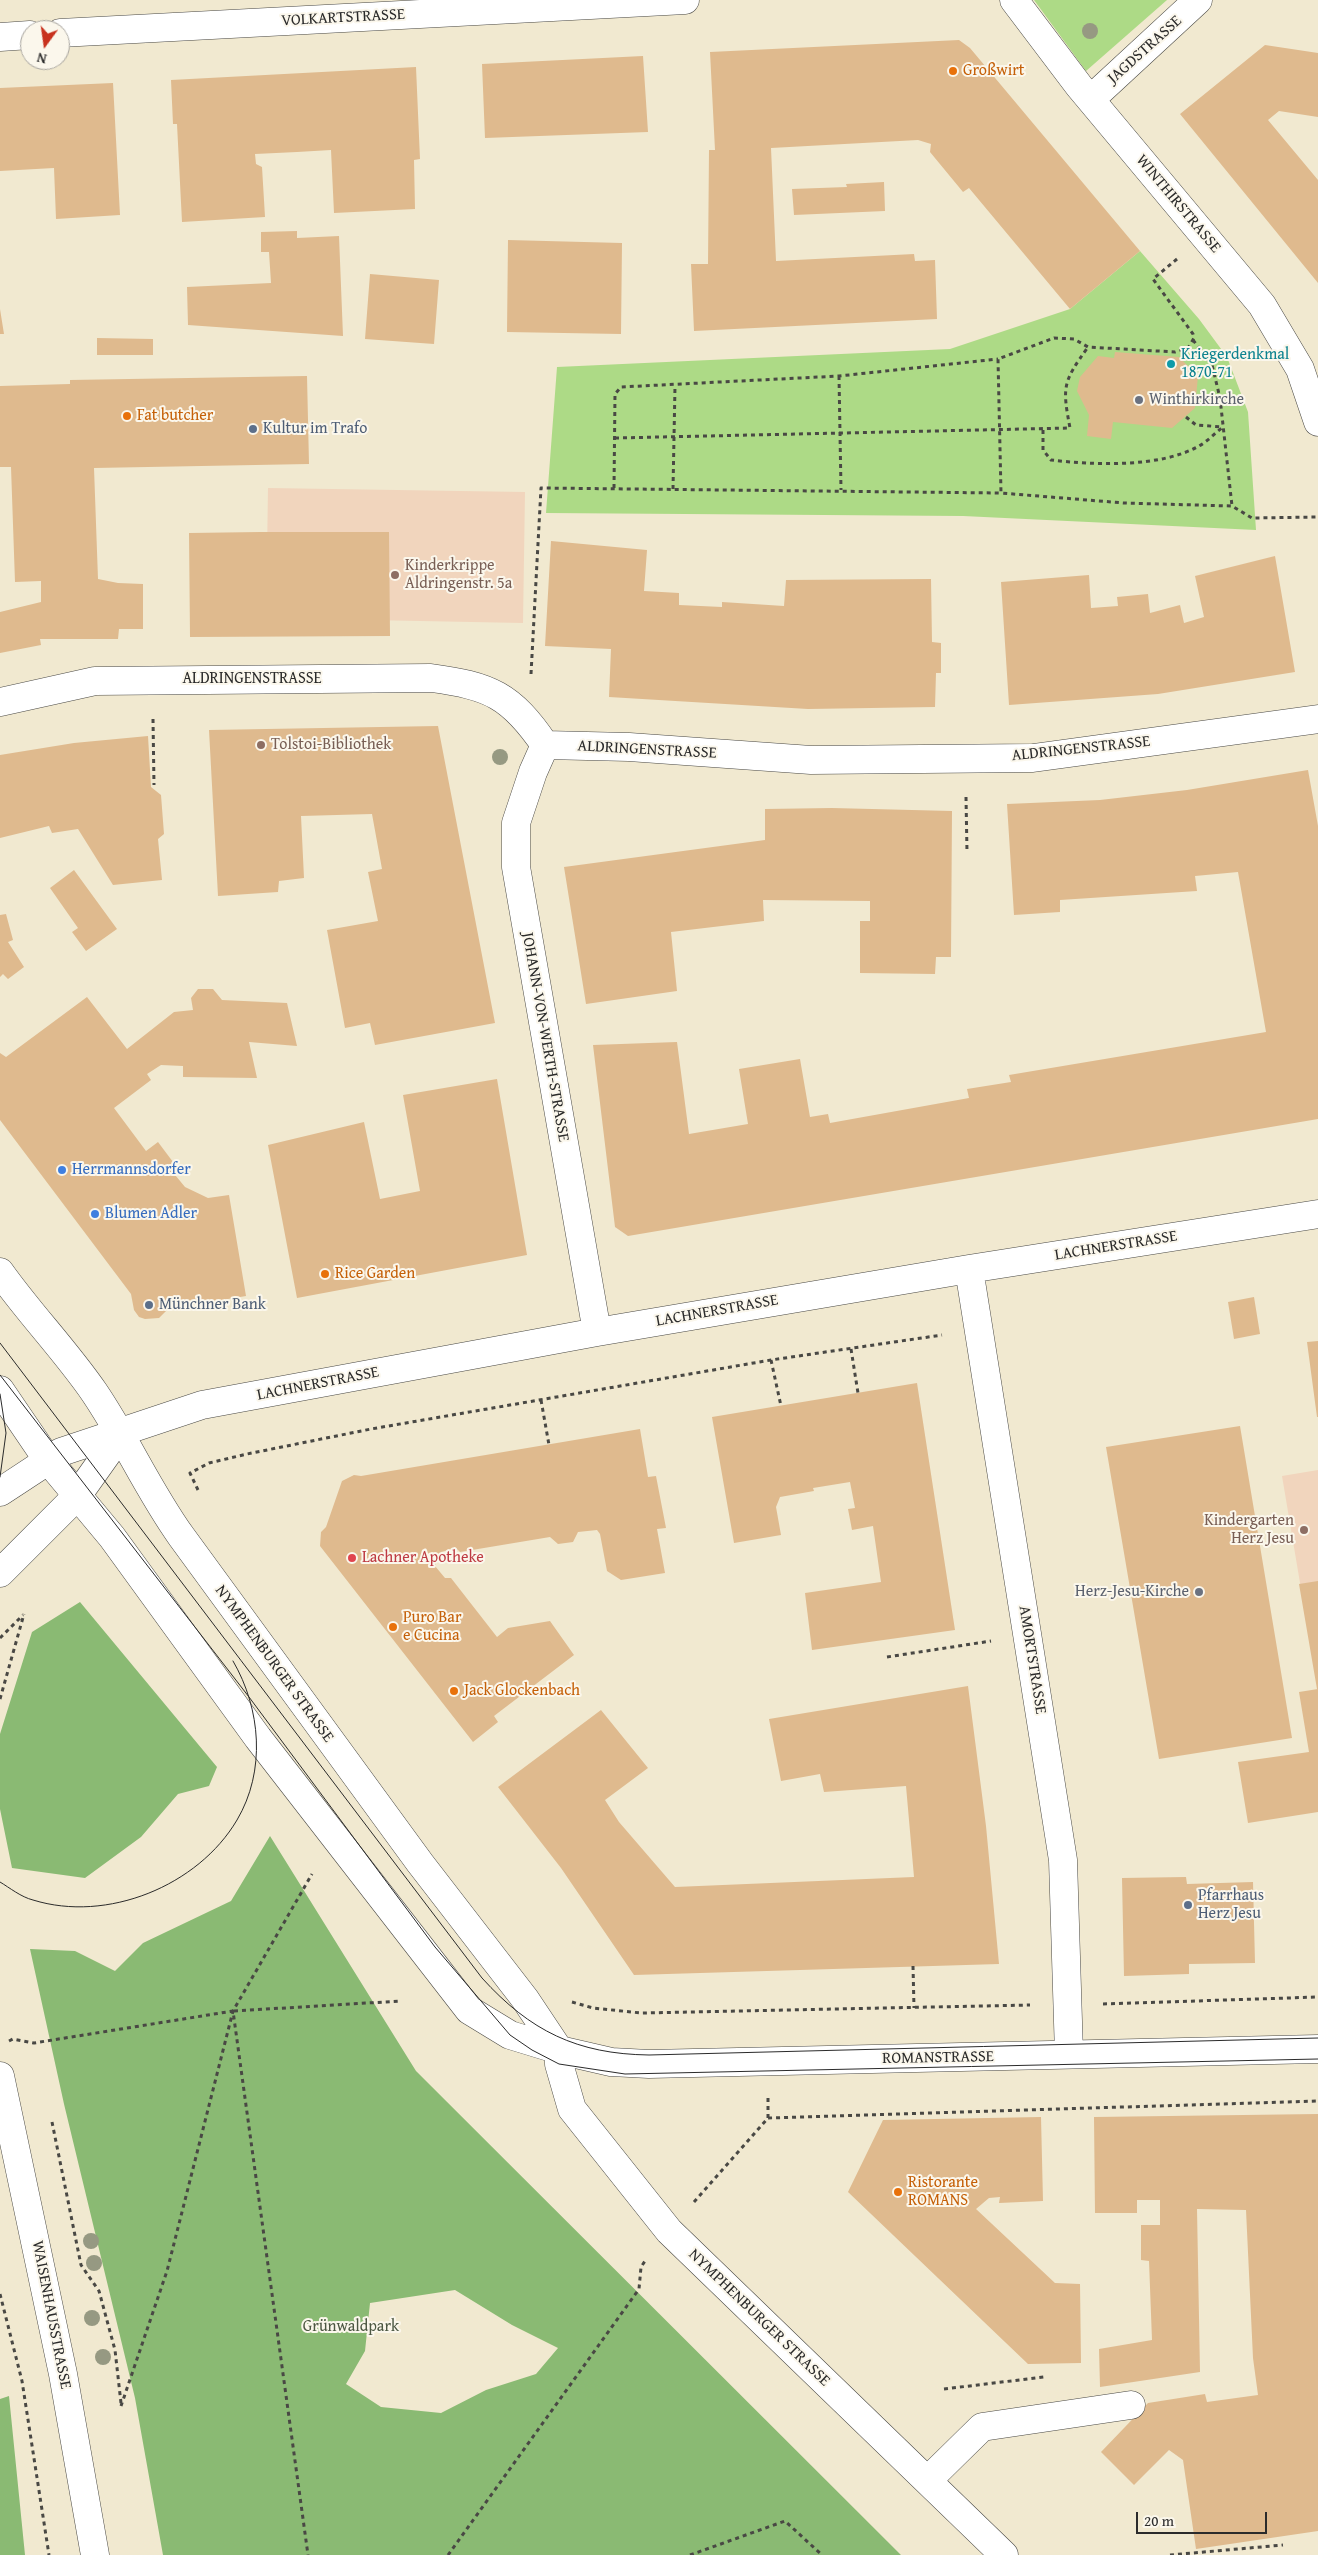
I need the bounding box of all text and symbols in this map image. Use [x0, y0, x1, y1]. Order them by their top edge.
street label: VOLKARTSTRASSE [281, 5, 405, 31]
street label: JAGDSTRASSE [1104, 12, 1186, 88]
north arrow [20, 20, 70, 70]
text: N [35, 48, 49, 69]
place label: Großwirt [963, 61, 1024, 81]
marker: Großwirt [947, 65, 959, 77]
street label: WINTHIRSTRASSE [1131, 151, 1225, 257]
place label: Kriegerdenkmal 1870-71 [1181, 345, 1289, 383]
marker: Kriegerdenkmal 1870-71 [1165, 358, 1177, 370]
place label: Winthirkirche [1149, 390, 1244, 410]
marker: Winthirkirche [1133, 394, 1145, 406]
place label: Fat butcher [137, 406, 213, 426]
marker: Fat butcher [121, 410, 133, 422]
place label: Kultur im Trafo [263, 419, 367, 439]
marker: Kultur im Trafo [247, 423, 259, 435]
place label: Kinderkrippe Aldringenstr. 5a [405, 556, 512, 594]
marker: Kinderkrippe Aldringenstr. 5a [389, 569, 401, 581]
street label: ALDRINGENSTRASSE [182, 669, 322, 689]
street label: ALDRINGENSTRASSE [1011, 732, 1151, 766]
place label: Tolstoi-Bibliothek [271, 735, 391, 755]
street label: ALDRINGENSTRASSE [577, 737, 717, 763]
marker: Tolstoi-Bibliothek [255, 739, 267, 751]
street label: JOHANN-VON-WERTH-STRASSE [517, 931, 573, 1143]
place label: Herrmannsdorfer [72, 1160, 191, 1180]
marker: Herrmannsdorfer [56, 1164, 68, 1176]
place label: Blumen Adler [105, 1204, 197, 1224]
marker: Blumen Adler [89, 1208, 101, 1220]
street label: LACHNERSTRASSE [1053, 1227, 1179, 1265]
place label: Rice Garden [335, 1264, 415, 1284]
marker: Rice Garden [319, 1268, 331, 1280]
street label: LACHNERSTRASSE [654, 1291, 780, 1331]
place label: Münchner Bank [159, 1295, 266, 1315]
marker: Münchner Bank [143, 1299, 155, 1311]
street label: LACHNERSTRASSE [255, 1363, 381, 1405]
place label: Kindergarten Herz Jesu [1204, 1511, 1294, 1549]
marker: Kindergarten Herz Jesu [1298, 1524, 1310, 1536]
place label: Lachner Apotheke [362, 1548, 484, 1568]
marker: Lachner Apotheke [346, 1552, 358, 1564]
street label: NYMPHENBURGER STRASSE [211, 1582, 337, 1746]
place label: Herz-Jesu-Kirche [1075, 1582, 1189, 1602]
marker: Herz-Jesu-Kirche [1193, 1586, 1205, 1598]
street label: AMORTSTRASSE [1014, 1604, 1050, 1716]
place label: Puro Bar e Cucina [403, 1608, 462, 1646]
marker: Puro Bar e Cucina [387, 1621, 399, 1633]
place label: Jack Glockenbach [464, 1681, 580, 1701]
marker: Jack Glockenbach [448, 1685, 460, 1697]
place label: Pfarrhaus Herz Jesu [1198, 1886, 1264, 1924]
marker: Pfarrhaus Herz Jesu [1182, 1899, 1194, 1911]
street label: ROMANSTRASSE [882, 2047, 994, 2069]
place label: Ristorante ROMANS [908, 2173, 978, 2211]
marker: Ristorante ROMANS [892, 2186, 904, 2198]
street label: WAISENHAUSSTRASSE [27, 2239, 75, 2391]
street label: NYMPHENBURGER STRASSE [684, 2245, 834, 2391]
park label: Grünwaldpark [303, 2317, 399, 2337]
scale bar [1138, 2502, 1269, 2534]
text: 20 m [1144, 2510, 1174, 2531]

